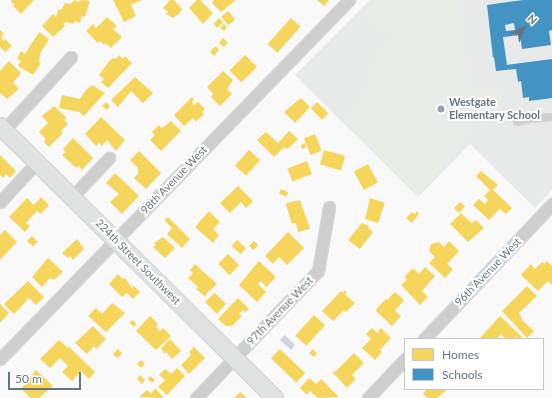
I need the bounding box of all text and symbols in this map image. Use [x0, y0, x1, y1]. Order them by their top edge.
north arrow [504, 8, 544, 48]
text: N [525, 11, 540, 27]
place label: Westgate Elementary School [449, 96, 540, 122]
marker: Westgate Elementary School [436, 104, 446, 114]
street label: 98th Avenue West [138, 143, 210, 217]
street label: 224th Street Southwest [93, 217, 183, 307]
street label: 96th Avenue West [452, 235, 524, 309]
street label: 97th Avenue West [244, 274, 316, 348]
legend [404, 338, 544, 390]
text: Homes [442, 347, 479, 362]
scale bar [10, 364, 83, 390]
text: Schools [442, 367, 483, 382]
text: 50 m [15, 371, 42, 386]

